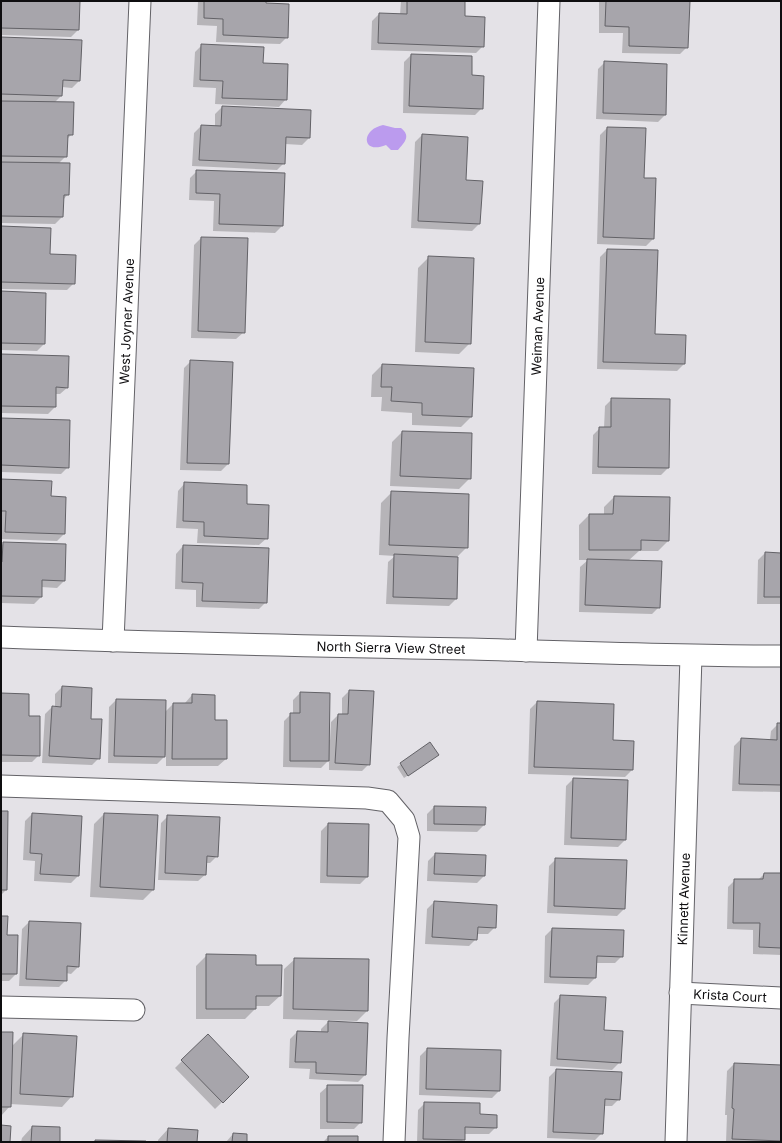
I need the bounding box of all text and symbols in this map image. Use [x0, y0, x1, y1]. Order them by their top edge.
street label: West Joyner Avenue [116, 258, 137, 385]
street label: Weiman Avenue [528, 277, 547, 376]
street label: North Sierra View Street [316, 638, 465, 657]
street label: Kinnett Avenue [674, 853, 693, 946]
street label: Krista Court [693, 986, 767, 1005]

